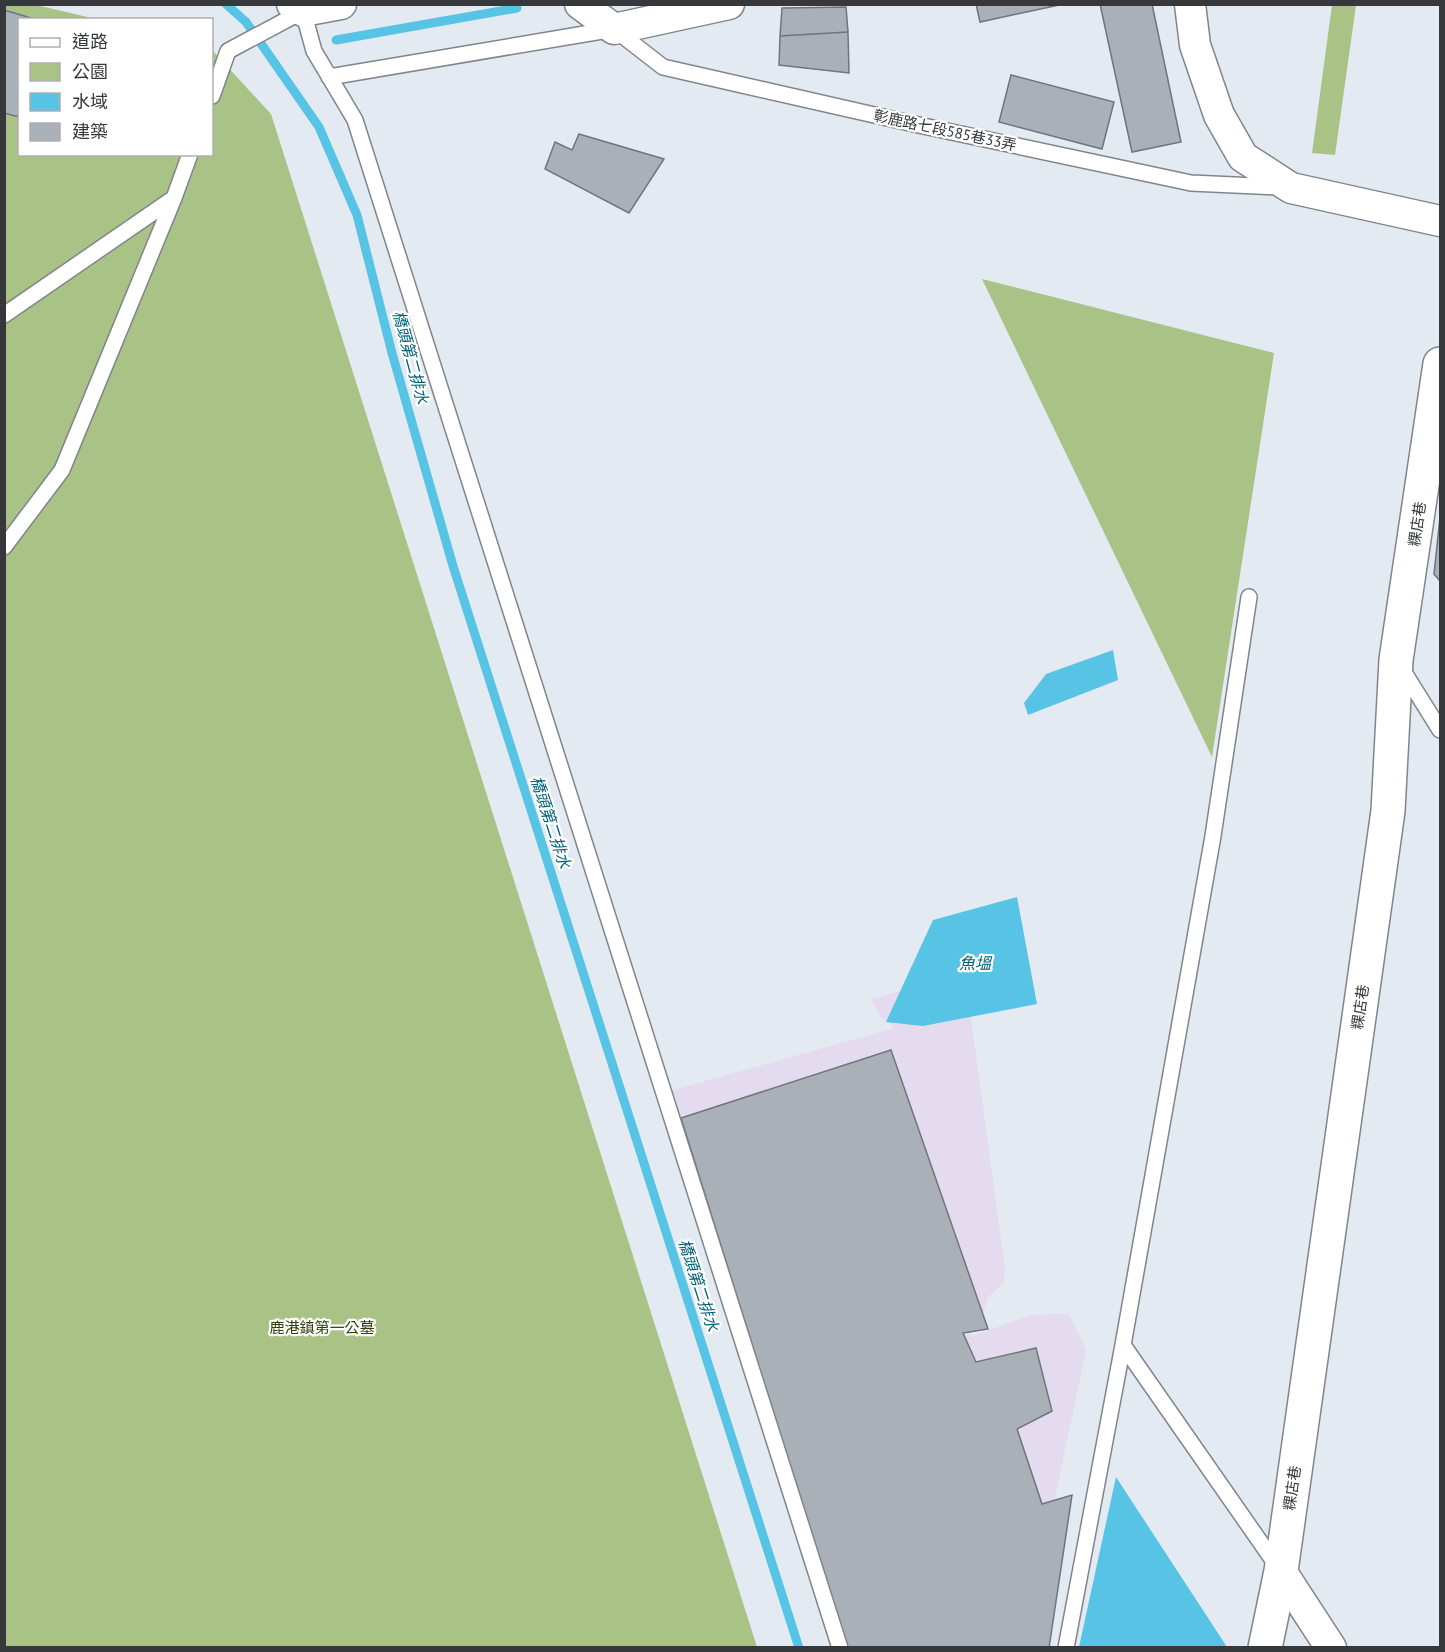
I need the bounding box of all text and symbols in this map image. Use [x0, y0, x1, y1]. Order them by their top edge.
legend [18, 18, 213, 156]
text: 道路 [72, 30, 108, 53]
text: 公園 [72, 60, 108, 83]
text: 水域 [72, 90, 108, 113]
street label: 彰鹿路七段585巷33弄 [872, 106, 1018, 154]
text: 建築 [72, 120, 108, 143]
water label: 橋頭第二排水 [389, 308, 433, 407]
street label: 粿店巷 [1404, 500, 1430, 548]
water label: 橋頭第二排水 [527, 773, 576, 872]
water label: 魚塭 [959, 953, 993, 973]
street label: 粿店巷 [1347, 983, 1373, 1031]
water label: 橋頭第二排水 [675, 1236, 724, 1335]
park label: 鹿港鎮第一公墓 [269, 1318, 375, 1337]
street label: 粿店巷 [1279, 1464, 1305, 1512]

